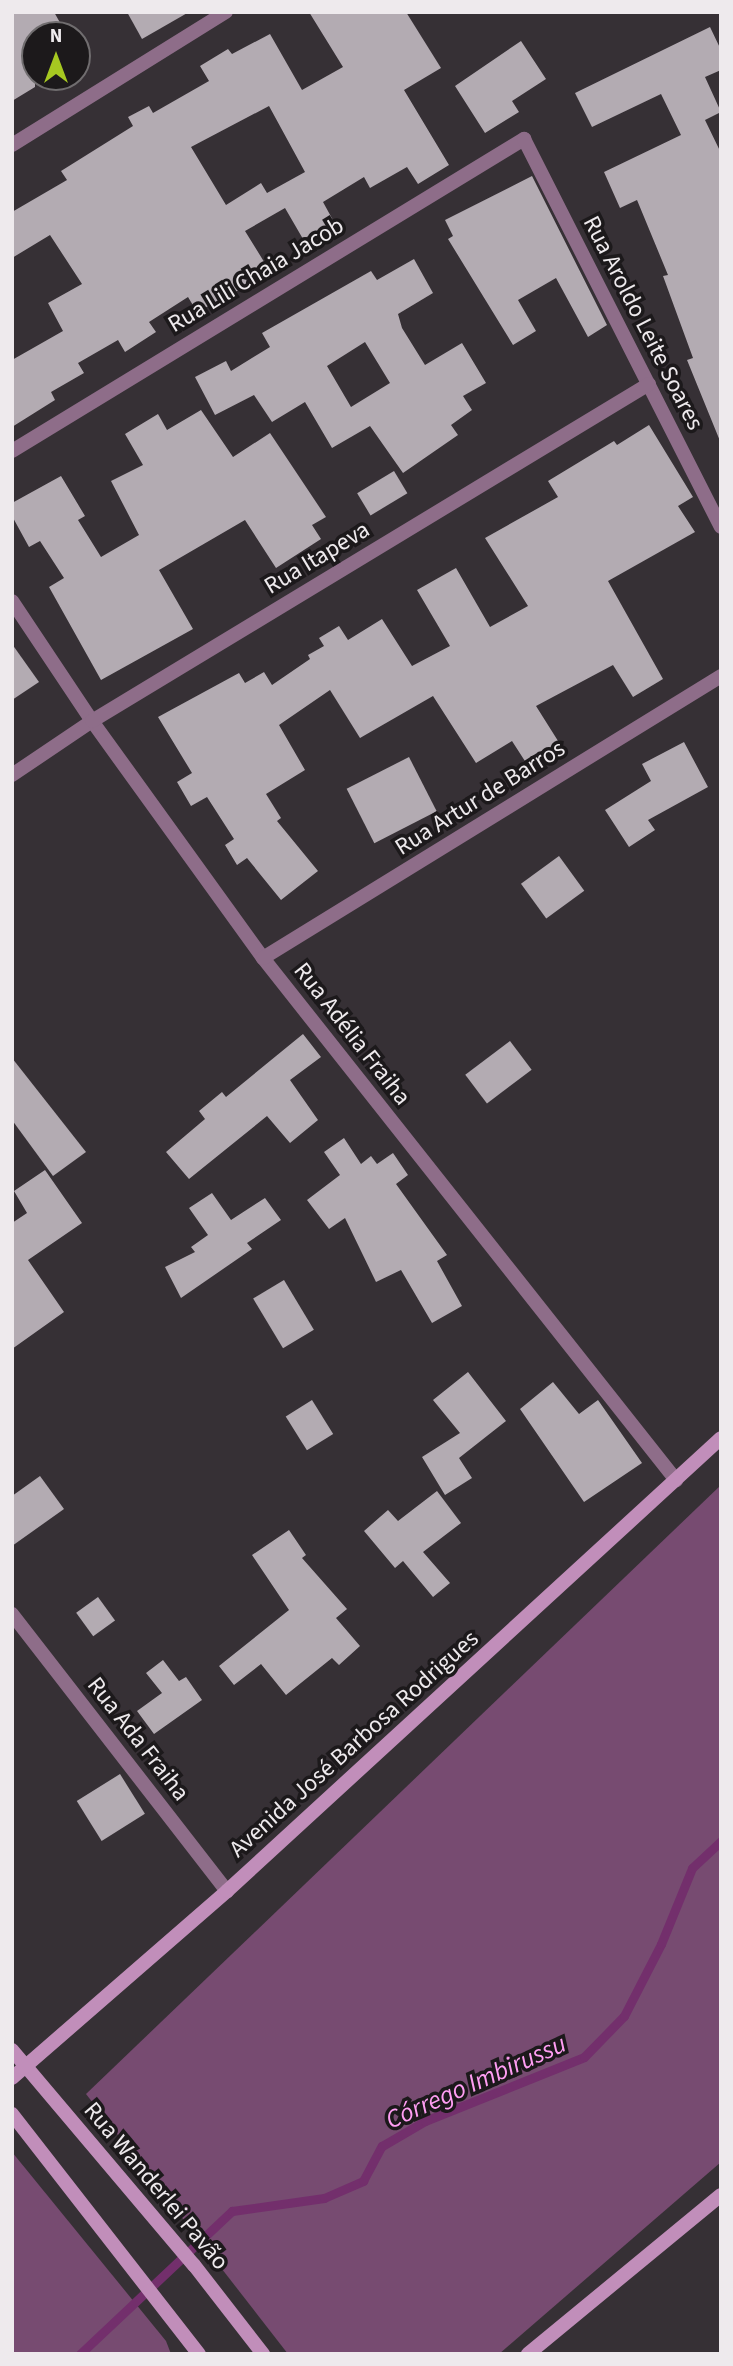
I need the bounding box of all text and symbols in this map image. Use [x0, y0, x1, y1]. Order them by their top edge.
north arrow [21, 21, 91, 91]
text: N [50, 23, 62, 50]
street label: Rua Lili Chaia Jacob [163, 211, 349, 339]
street label: Rua Aroldo Leite Soares [577, 211, 709, 435]
street label: Rua Itapeva [259, 515, 375, 601]
street label: Rua Artur de Barros [390, 734, 570, 862]
street label: Rua Adélia Fraiha [287, 957, 417, 1111]
street label: Avenida José Barbosa Rodrigues [224, 1625, 484, 1863]
street label: Rua Ada Fraiha [81, 1671, 195, 1807]
water label: Córrego Imbirussu [381, 2028, 571, 2136]
street label: Rua Wanderlei Pavão [77, 2096, 235, 2276]

